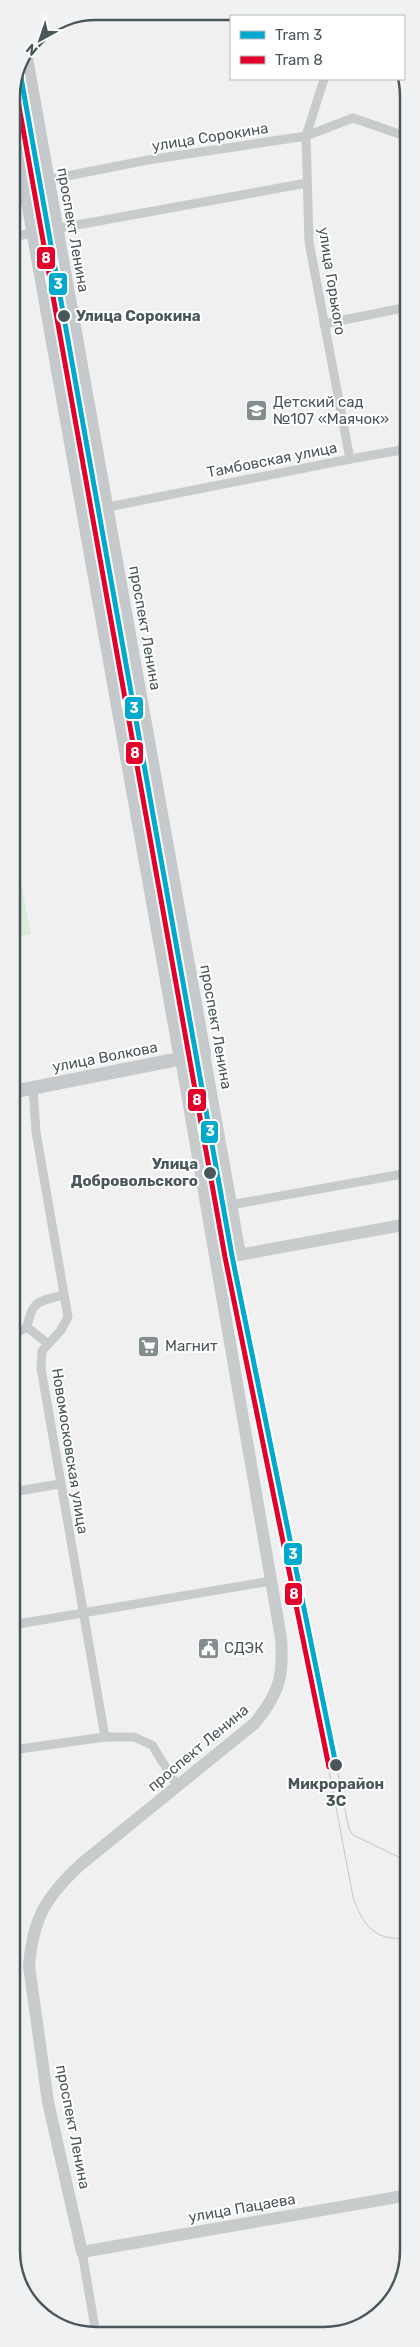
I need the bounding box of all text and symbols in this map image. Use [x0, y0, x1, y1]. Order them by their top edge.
north arrow [15, 15, 65, 65]
legend [230, 15, 405, 80]
text: Tram 3 [275, 26, 322, 44]
text: N [23, 40, 41, 59]
text: Tram 8 [275, 51, 323, 69]
street label: улица Сорокина [151, 119, 269, 155]
street label: проспект Ленина [53, 166, 93, 294]
street label: улица Горького [315, 226, 349, 336]
line badge: 8 [36, 246, 56, 270]
text: 8 [41, 250, 51, 267]
line badge: 3 [48, 272, 68, 296]
text: 3 [53, 276, 63, 293]
place label: Улица Сорокина [76, 307, 201, 325]
marker: Улица Сорокина [56, 308, 72, 324]
place label: Детский сад №107 «Маячок» [273, 393, 389, 428]
school or university icon: Детский сад №107 «Маячок» [245, 399, 269, 423]
street label: Тамбовская улица [205, 439, 339, 481]
street label: проспект Ленина [125, 564, 165, 692]
line badge: 3 [124, 696, 144, 720]
text: 3 [129, 700, 139, 717]
line badge: 8 [125, 741, 144, 765]
text: 8 [130, 745, 140, 762]
street label: проспект Ленина [196, 963, 236, 1091]
street label: улица Волкова [51, 1038, 159, 1076]
line badge: 8 [187, 1088, 207, 1112]
text: 8 [192, 1092, 202, 1109]
line badge: 3 [200, 1120, 219, 1144]
text: 3 [205, 1123, 215, 1140]
place label: Улица Добровольского [71, 1155, 198, 1190]
marker: Улица Добровольского [202, 1165, 218, 1181]
supermarket icon: Магнит [137, 1334, 161, 1358]
place label: Магнит [165, 1337, 218, 1355]
street label: Новомосковская улица [48, 1367, 92, 1535]
line badge: 3 [283, 1542, 303, 1566]
text: 3 [288, 1546, 298, 1563]
line badge: 8 [284, 1582, 303, 1606]
text: 8 [289, 1586, 299, 1603]
public building icon: СДЭК [196, 1636, 220, 1660]
place label: СДЭК [224, 1639, 264, 1657]
street label: проспект Ленина [144, 1701, 252, 1795]
marker: Микрорайон 3С [328, 1757, 344, 1773]
place label: Микрорайон 3С [288, 1775, 384, 1810]
street label: проспект Ленина [52, 2063, 94, 2191]
street label: улица Пацаева [187, 2190, 297, 2226]

